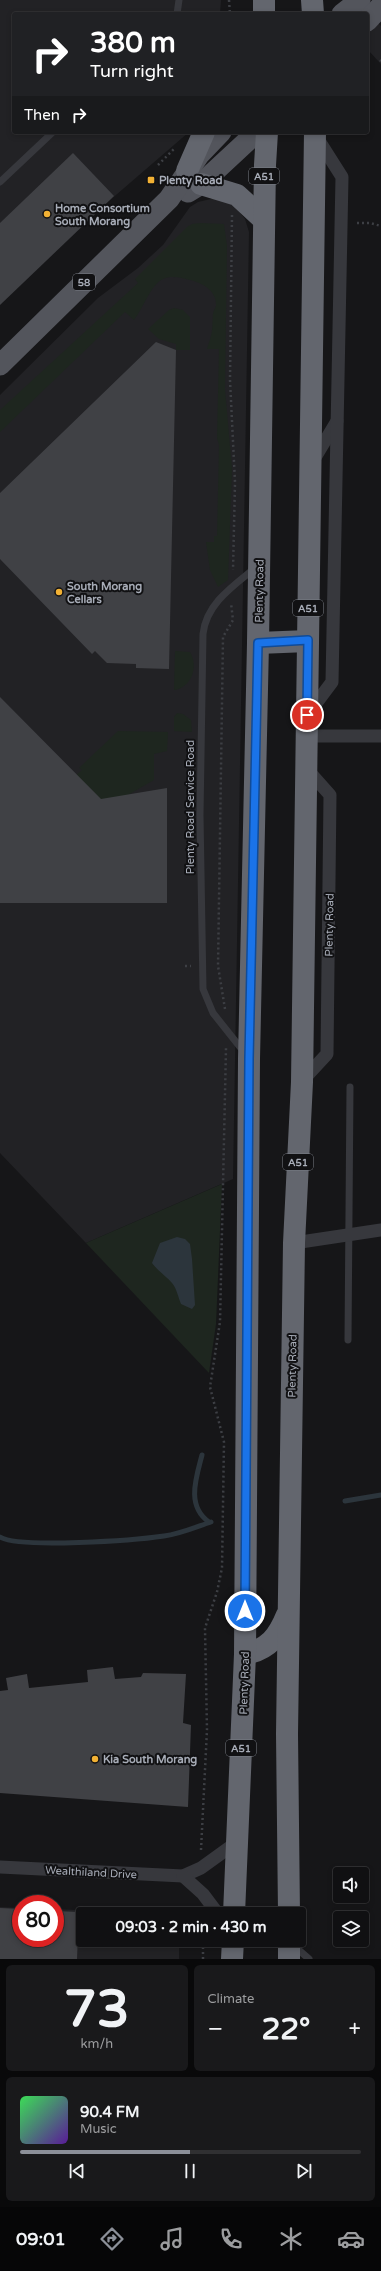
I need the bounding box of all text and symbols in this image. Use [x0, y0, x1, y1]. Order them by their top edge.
text: 380 m [90, 26, 176, 60]
icon: right [24, 28, 76, 80]
text: Turn right [90, 60, 174, 82]
icon: right [68, 104, 90, 126]
text: Then [24, 106, 60, 124]
road number: A51 [249, 168, 279, 184]
place label: Plenty Road [159, 174, 222, 188]
marker: Plenty Road [146, 175, 156, 185]
place label: Home Consortium South Morang [55, 202, 150, 229]
marker: Home Consortium South Morang [42, 209, 52, 219]
road number: 58 [73, 274, 95, 290]
street label: Plenty Road [252, 559, 267, 623]
place label: South Morang Cellars [67, 580, 142, 606]
marker: South Morang Cellars [54, 587, 64, 597]
road number: A51 [293, 600, 323, 616]
pin [290, 698, 324, 732]
icon: arrive [296, 704, 318, 726]
street label: Plenty Road Service Road [184, 740, 197, 874]
street label: Plenty Road [322, 893, 337, 957]
road number: A51 [283, 1154, 313, 1170]
street label: Plenty Road [285, 1334, 300, 1398]
position arrow [224, 1590, 266, 1632]
street label: Plenty Road [237, 1651, 252, 1715]
road number: A51 [226, 1740, 256, 1756]
place label: Kia South Morang [103, 1753, 197, 1767]
marker: Kia South Morang [90, 1754, 100, 1764]
street label: Wealthiland Drive [45, 1864, 137, 1881]
map controls [333, 1867, 369, 1947]
button: sound [333, 1867, 369, 1903]
speed limit sign: 80 [12, 1895, 64, 1947]
button: layers [333, 1911, 369, 1947]
text: 09:03 · 2 min · 430 m [116, 1918, 266, 1936]
text: 73 [64, 1978, 129, 2041]
text: Climate [208, 1991, 254, 2007]
text: 22° [261, 2011, 310, 2048]
text: − [208, 2016, 223, 2042]
text: + [349, 2016, 361, 2042]
text: km/h [80, 2036, 113, 2052]
text: 90.4 FM [80, 2103, 139, 2121]
text: Music [80, 2121, 117, 2137]
icon: previous [66, 2160, 88, 2182]
icon: pause [179, 2160, 201, 2182]
icon: next [293, 2160, 315, 2182]
icon: directions [98, 2225, 126, 2253]
icon: music [158, 2225, 186, 2253]
icon: phone [217, 2225, 245, 2253]
icon: climate [277, 2225, 305, 2253]
icon: car [337, 2225, 365, 2253]
text: 09:01 [16, 2228, 66, 2250]

